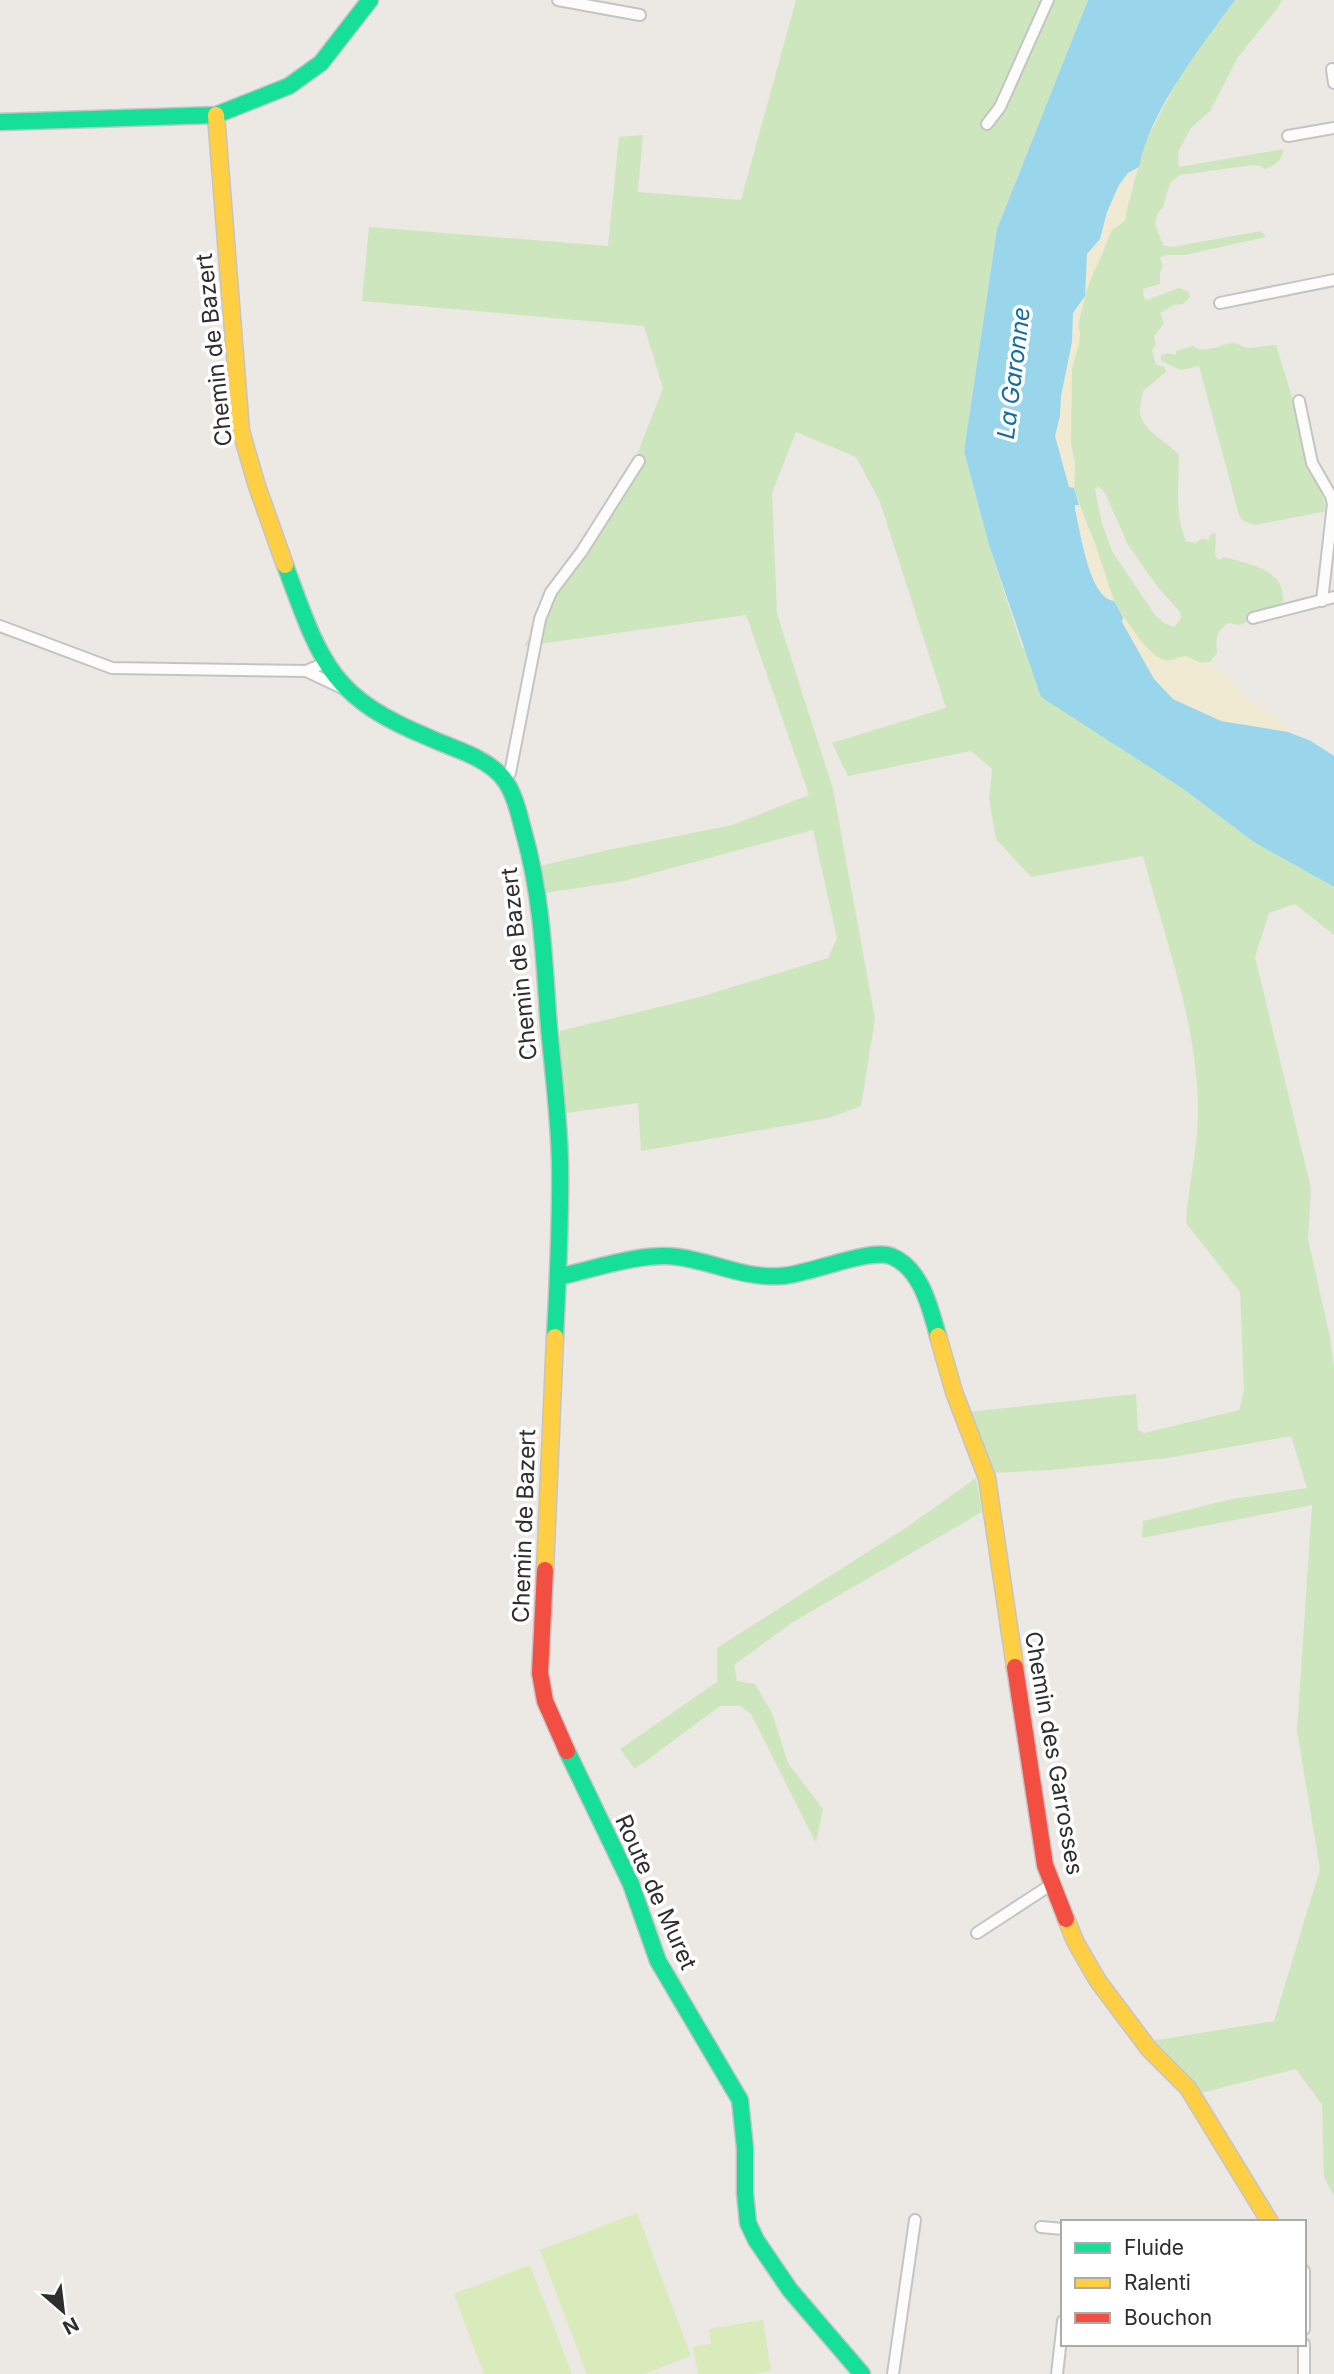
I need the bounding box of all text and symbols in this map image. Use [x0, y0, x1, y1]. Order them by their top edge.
street label: Chemin de Bazert [190, 252, 238, 448]
water label: La Garonne [991, 305, 1036, 441]
street label: Chemin de Bazert [495, 866, 543, 1062]
street label: Chemin de Bazert [507, 1428, 541, 1623]
street label: Chemin des Garrosses [1019, 1629, 1089, 1877]
street label: Route de Muret [609, 1810, 703, 1974]
legend [1061, 2220, 1306, 2346]
text: Fluide [1124, 2235, 1184, 2260]
text: Ralenti [1124, 2270, 1191, 2295]
north arrow [28, 2276, 98, 2346]
text: Bouchon [1124, 2305, 1212, 2330]
text: N [59, 2312, 83, 2339]

